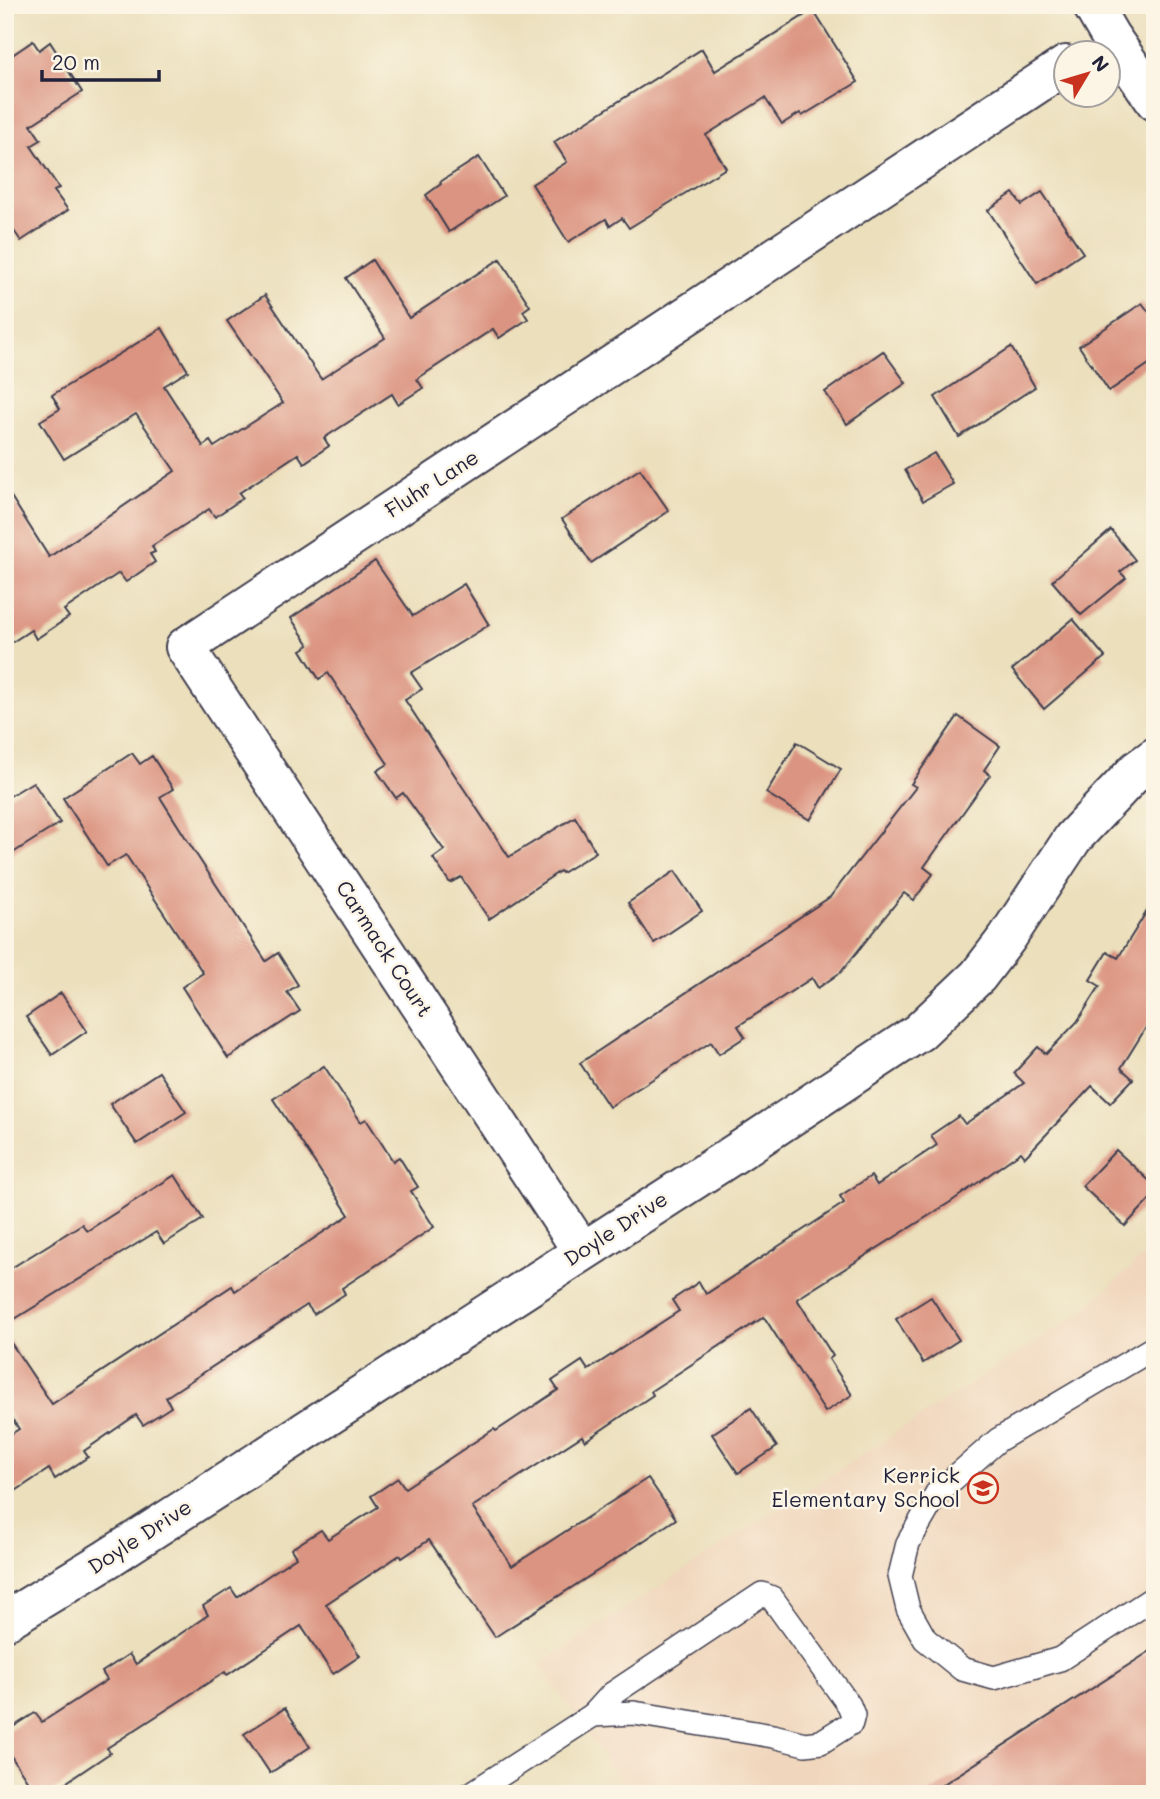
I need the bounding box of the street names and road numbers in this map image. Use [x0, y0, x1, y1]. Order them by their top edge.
street label: Fluhr Lane [379, 442, 483, 523]
street label: Carmack Court [331, 875, 439, 1022]
street label: Doyle Drive [558, 1184, 672, 1271]
street label: Doyle Drive [82, 1492, 196, 1579]

